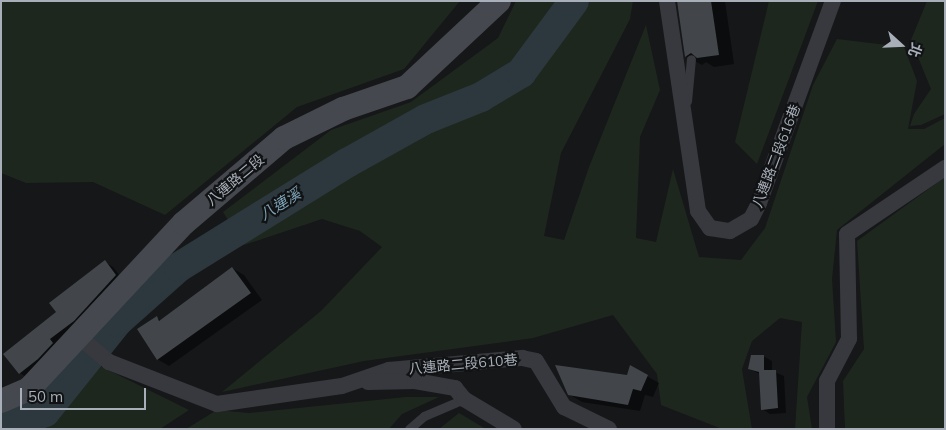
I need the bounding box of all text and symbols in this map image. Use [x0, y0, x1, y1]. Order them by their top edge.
north arrow [876, 20, 926, 70]
text: 北 [904, 40, 926, 60]
street label: 八連路二段616巷 [749, 102, 803, 210]
street label: 八連路二段 [203, 151, 267, 209]
water label: 八連溪 [256, 184, 304, 224]
street label: 八連路二段610巷 [408, 351, 518, 377]
scale bar [22, 378, 149, 410]
text: 50 m [28, 387, 63, 406]

